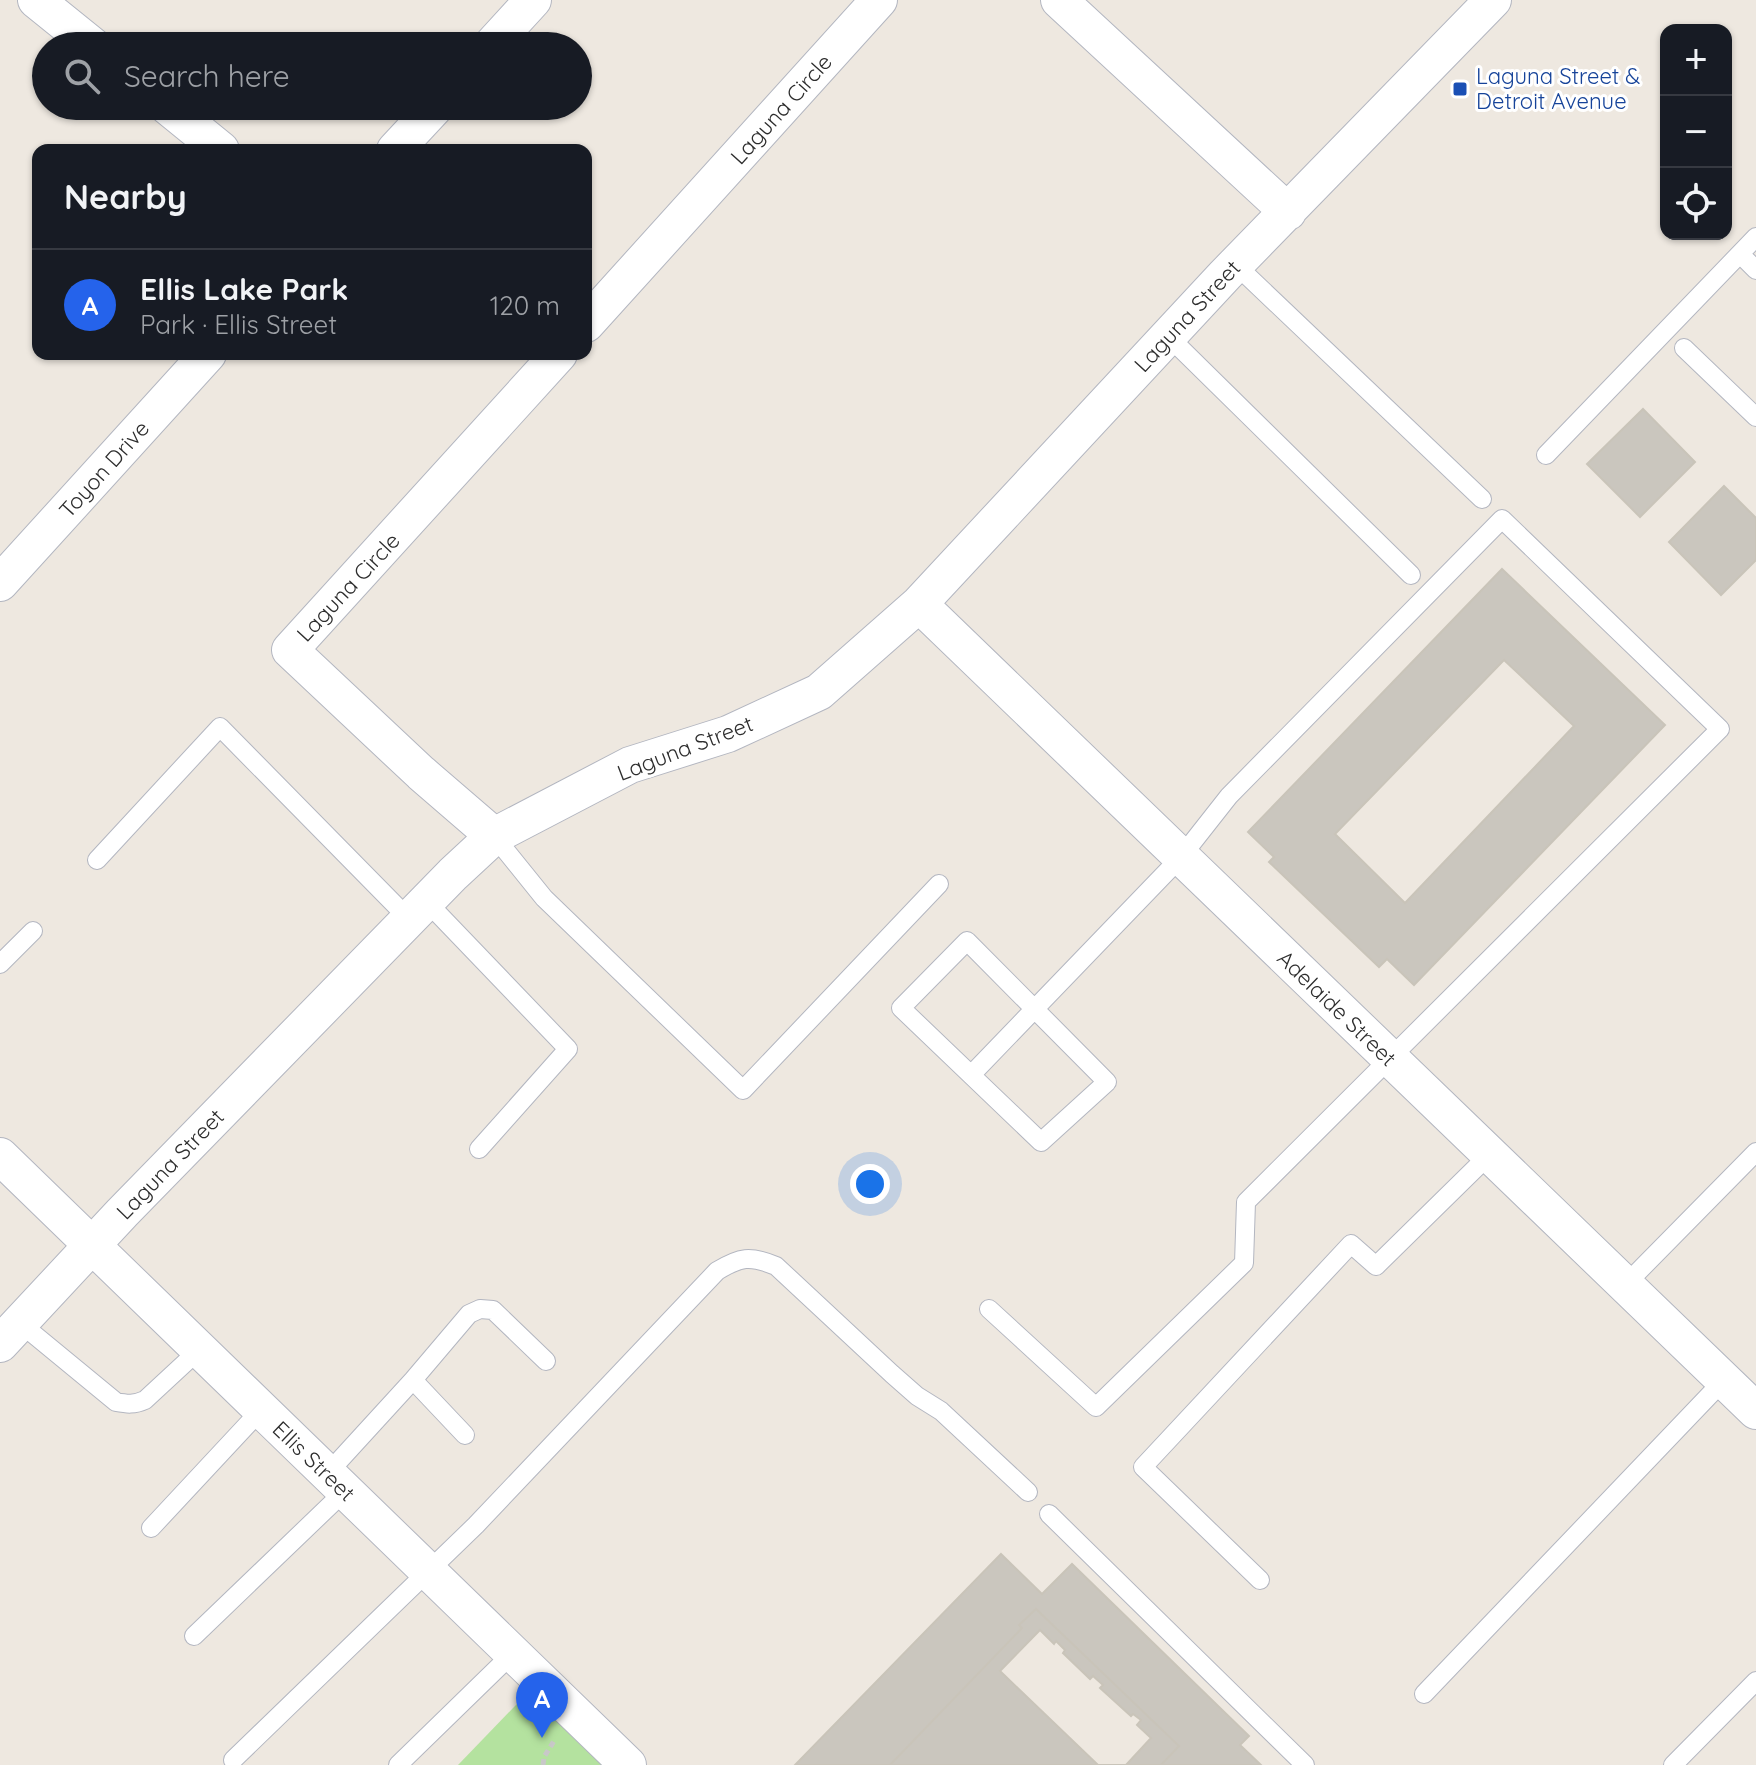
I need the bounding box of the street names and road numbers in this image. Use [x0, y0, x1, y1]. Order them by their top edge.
street label: Laguna Circle [724, 48, 838, 170]
street label: Laguna Street [1128, 254, 1246, 378]
street label: Toyon Drive [53, 415, 155, 523]
street label: Laguna Circle [290, 527, 406, 647]
street label: Laguna Street [613, 709, 757, 787]
street label: Adelaide Street [1272, 944, 1402, 1072]
street label: Laguna Street [110, 1103, 230, 1225]
street label: Ellis Street [267, 1415, 361, 1507]

